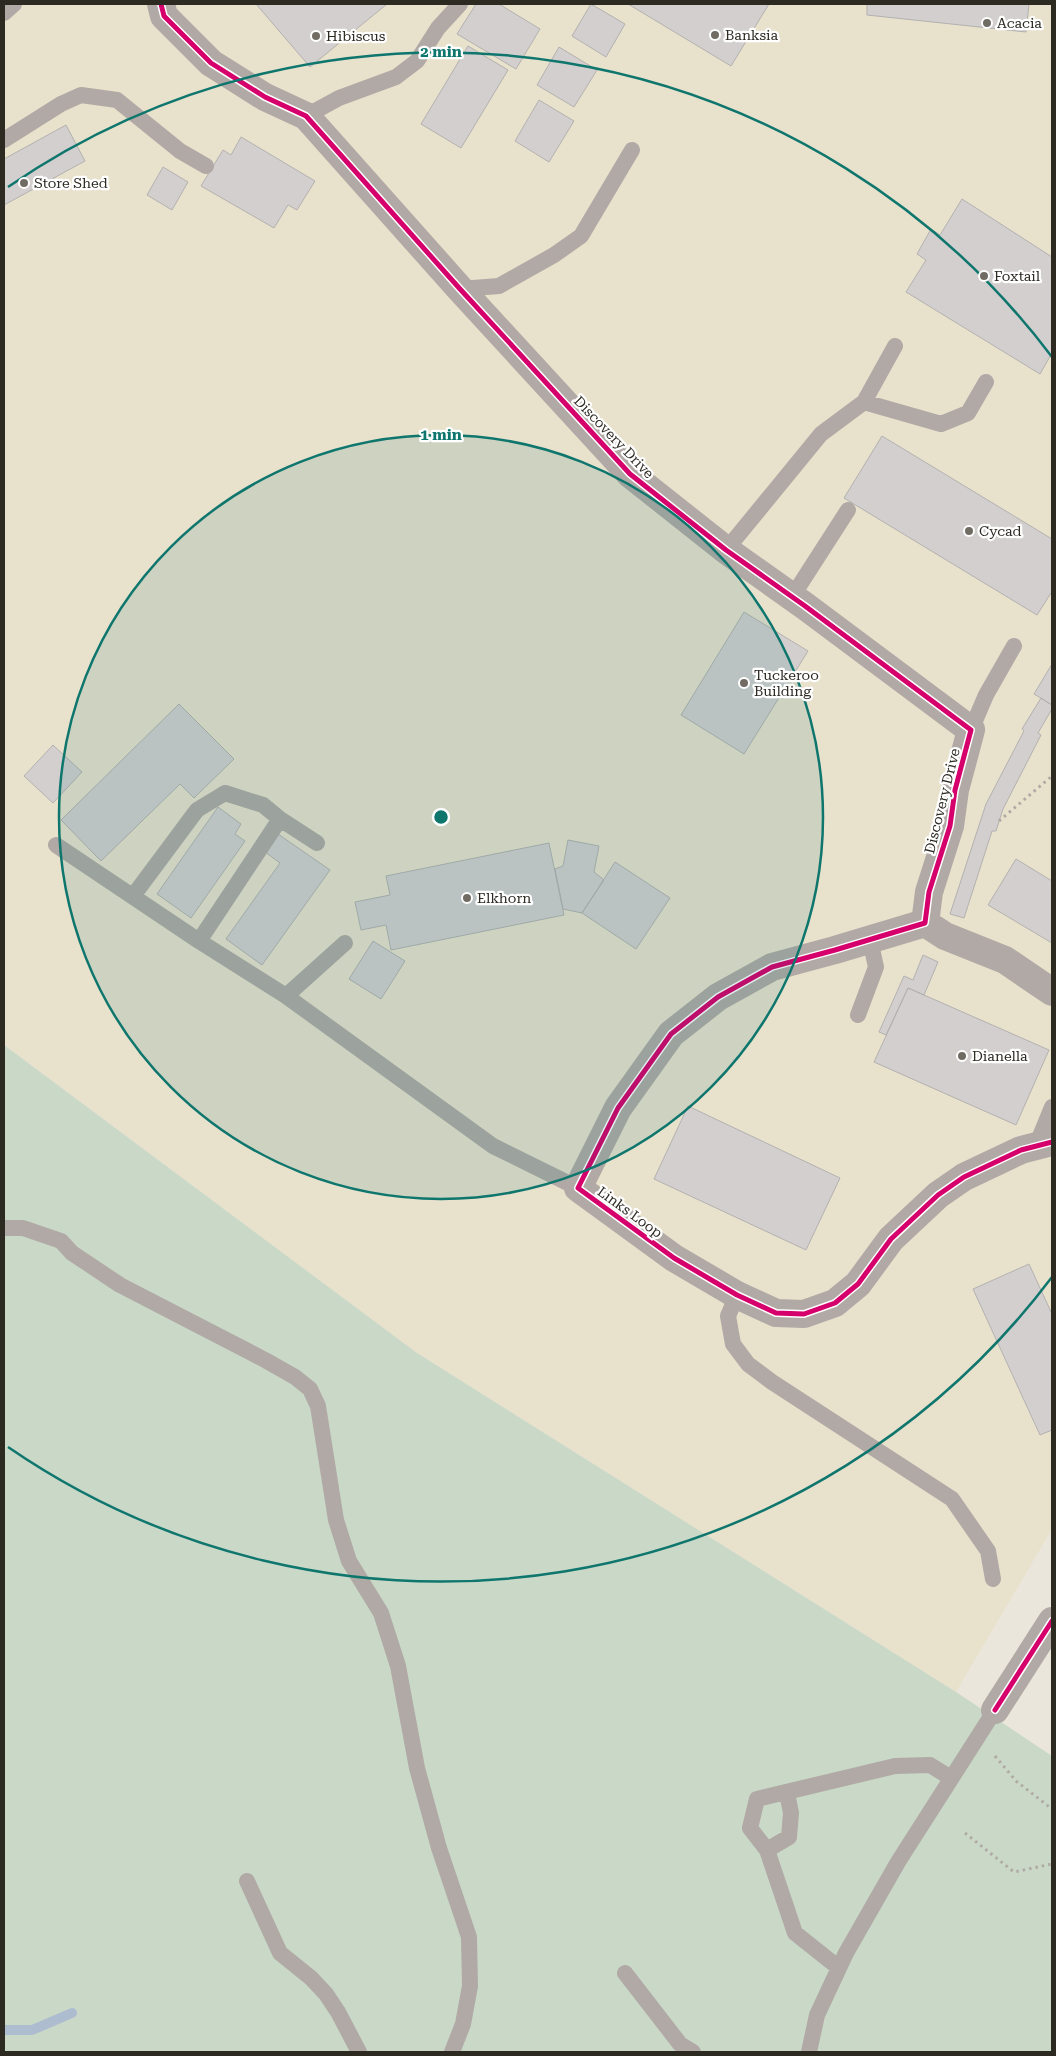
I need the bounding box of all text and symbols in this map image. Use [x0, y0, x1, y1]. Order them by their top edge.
place label: Acacia [997, 15, 1042, 31]
marker: Acacia [981, 17, 993, 29]
place label: Banksia [725, 27, 779, 43]
place label: Hibiscus [326, 28, 386, 44]
marker: Banksia [709, 29, 721, 41]
marker: Hibiscus [310, 30, 322, 42]
text: 2 min [420, 43, 462, 61]
place label: Store Shed [34, 175, 108, 191]
marker: Store Shed [18, 177, 30, 189]
place label: Foxtail [994, 268, 1041, 284]
marker: Foxtail [978, 270, 990, 282]
street label: Discovery Drive [571, 393, 657, 482]
text: 1 min [420, 426, 462, 444]
place label: Cycad [979, 523, 1021, 539]
marker: Cycad [963, 525, 975, 537]
place label: Tuckeroo Building [754, 667, 819, 699]
marker: Tuckeroo Building [738, 677, 750, 689]
street label: Discovery Drive [921, 746, 963, 855]
centre of rings [432, 808, 450, 826]
place label: Elkhorn [477, 890, 531, 906]
marker: Elkhorn [461, 892, 473, 904]
place label: Dianella [972, 1048, 1028, 1064]
marker: Dianella [956, 1050, 968, 1062]
street label: Links Loop [595, 1183, 665, 1241]

